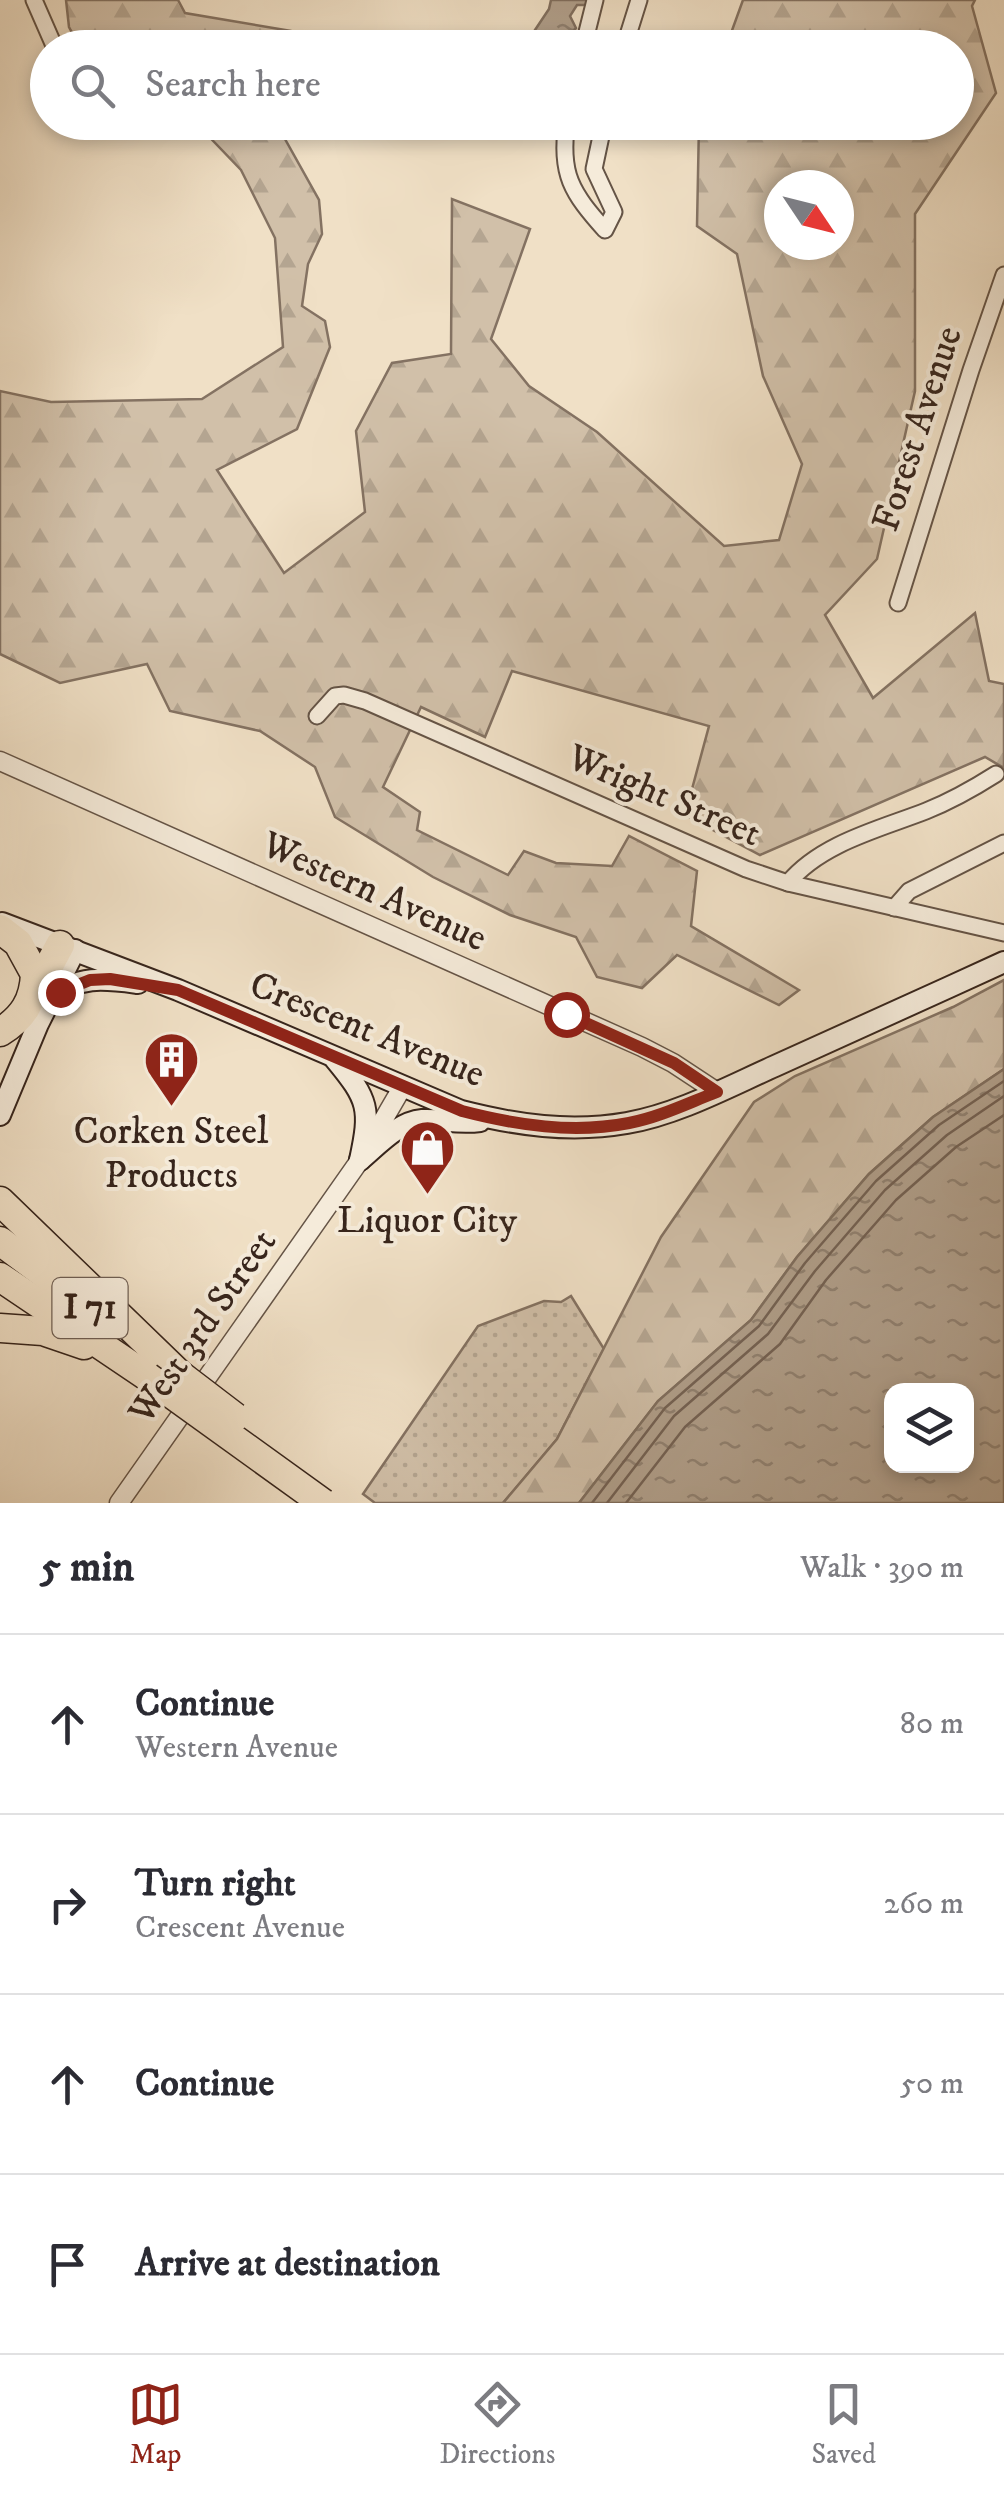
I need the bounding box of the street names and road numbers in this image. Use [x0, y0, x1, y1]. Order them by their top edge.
street label: Forest Avenue [862, 320, 974, 538]
street label: Wright Street [559, 733, 768, 858]
street label: Western Avenue [253, 821, 494, 963]
street label: Crescent Avenue [242, 961, 492, 1099]
street label: West 3rd Street [118, 1220, 288, 1435]
road number: I 71 [52, 1278, 128, 1338]

